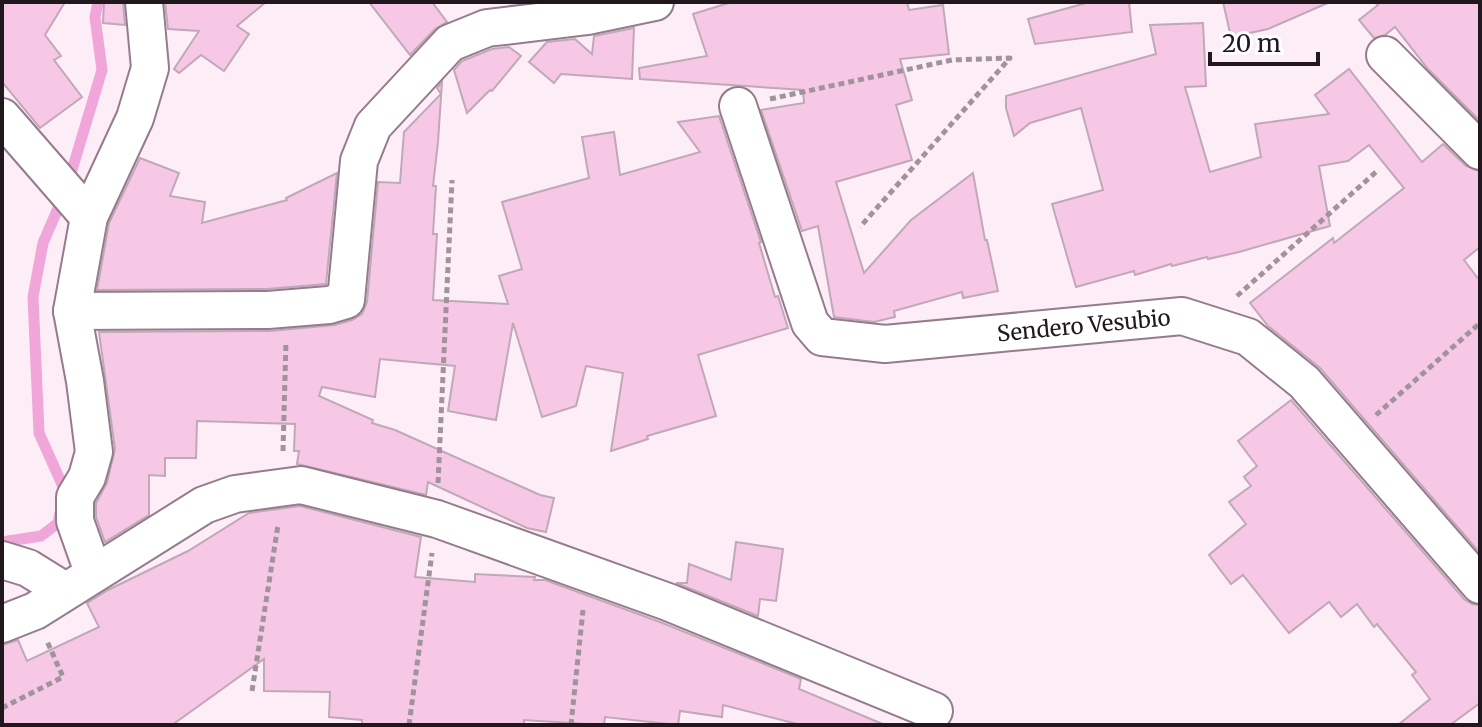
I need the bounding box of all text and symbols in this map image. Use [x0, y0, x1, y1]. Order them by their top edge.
scale bar [1210, 16, 1318, 66]
text: 20 m [1222, 28, 1281, 59]
street label: Sendero Vesubio [996, 303, 1172, 347]

